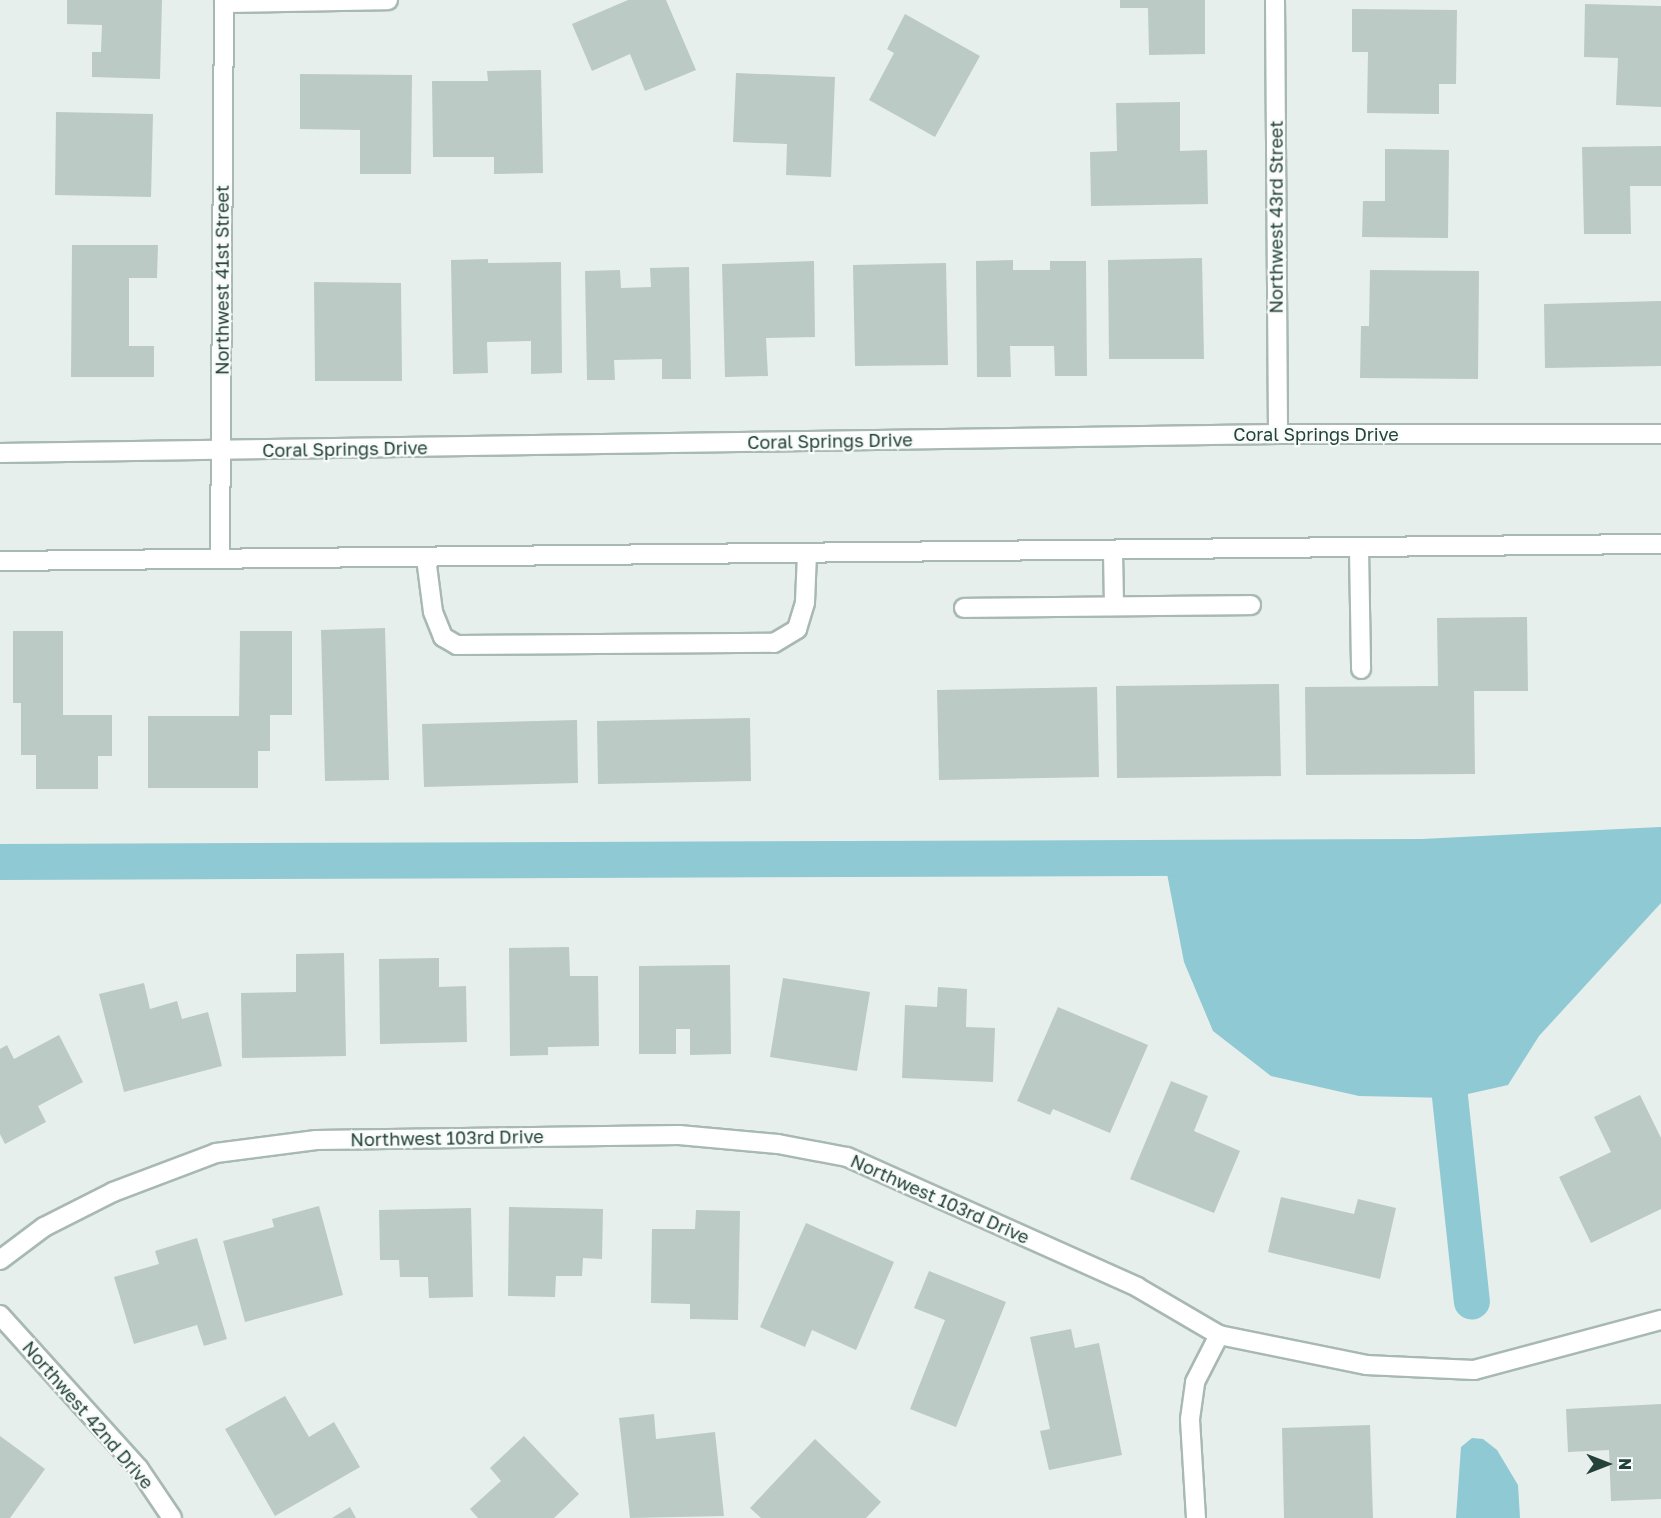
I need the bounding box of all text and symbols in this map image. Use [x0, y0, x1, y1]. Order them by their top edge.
street label: Northwest 43rd Street [1265, 120, 1287, 314]
street label: Northwest 41st Street [211, 185, 233, 375]
street label: Coral Springs Drive [1233, 423, 1399, 445]
street label: Coral Springs Drive [747, 429, 913, 453]
street label: Coral Springs Drive [262, 437, 428, 461]
street label: Northwest 103rd Drive [350, 1126, 544, 1150]
street label: Northwest 103rd Drive [847, 1150, 1033, 1248]
street label: Northwest 42nd Drive [18, 1337, 158, 1493]
north arrow [1577, 1434, 1637, 1494]
text: N [1615, 1458, 1635, 1470]

